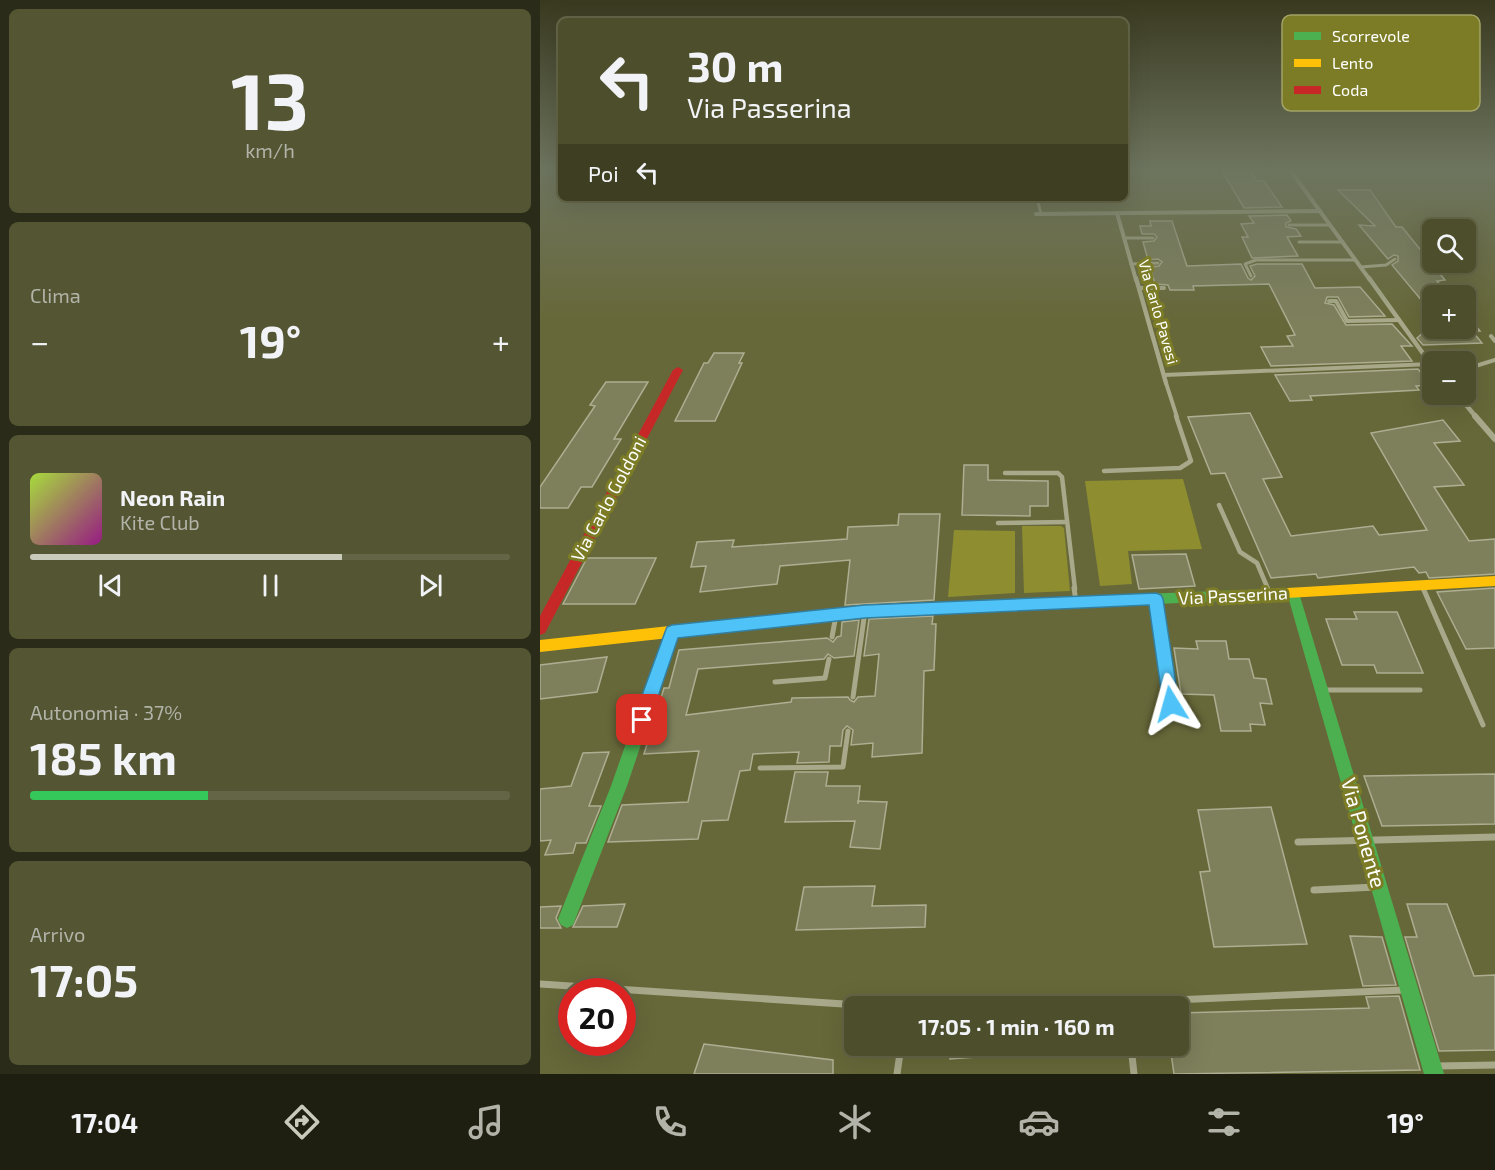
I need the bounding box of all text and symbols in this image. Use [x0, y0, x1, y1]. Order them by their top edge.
legend [1282, 15, 1480, 111]
text: Scorrevole [1332, 26, 1410, 45]
text: 30 m [687, 40, 783, 90]
icon: left [588, 42, 666, 120]
text: 13 [231, 52, 309, 146]
text: Lento [1332, 53, 1373, 72]
text: Coda [1332, 80, 1368, 99]
text: Via Passerina [687, 91, 852, 123]
text: km/h [245, 138, 295, 162]
icon: left [631, 156, 664, 189]
text: Poi [588, 160, 619, 186]
map controls [1422, 219, 1476, 405]
button: search [1422, 219, 1476, 273]
street label: Via Carlo Pavesi [1135, 257, 1182, 366]
text: Clima [30, 283, 81, 307]
button: + [1422, 285, 1476, 339]
text: 19° [240, 313, 301, 367]
text: − [30, 321, 49, 361]
text: + [492, 321, 510, 361]
button: − [1422, 351, 1476, 405]
street label: Via Carlo Goldoni [566, 432, 650, 565]
text: Neon Rain [120, 484, 225, 510]
text: Kite Club [120, 510, 200, 534]
icon: previous [94, 569, 127, 602]
icon: pause [254, 569, 287, 602]
icon: next [414, 569, 447, 602]
street label: Via Passerina [1178, 581, 1288, 609]
position arrow [1139, 672, 1203, 736]
pin [616, 694, 667, 745]
text: Autonomia · 37% [30, 700, 182, 724]
icon: arrive [625, 703, 658, 736]
text: 185 km [30, 730, 177, 784]
street label: Via Ponente [1337, 775, 1392, 891]
text: Arrivo [30, 922, 85, 946]
text: 17:05 [30, 952, 138, 1006]
speed limit sign: 20 [558, 978, 636, 1056]
text: 17:05 · 1 min · 160 m [918, 1013, 1115, 1039]
icon: directions [281, 1101, 323, 1143]
icon: music [465, 1101, 507, 1143]
icon: phone [649, 1101, 691, 1143]
icon: climate [834, 1101, 876, 1143]
icon: car [1018, 1101, 1060, 1143]
icon: filters [1203, 1101, 1245, 1143]
text: 17:04 [71, 1106, 138, 1138]
text: 19° [1387, 1106, 1424, 1138]

